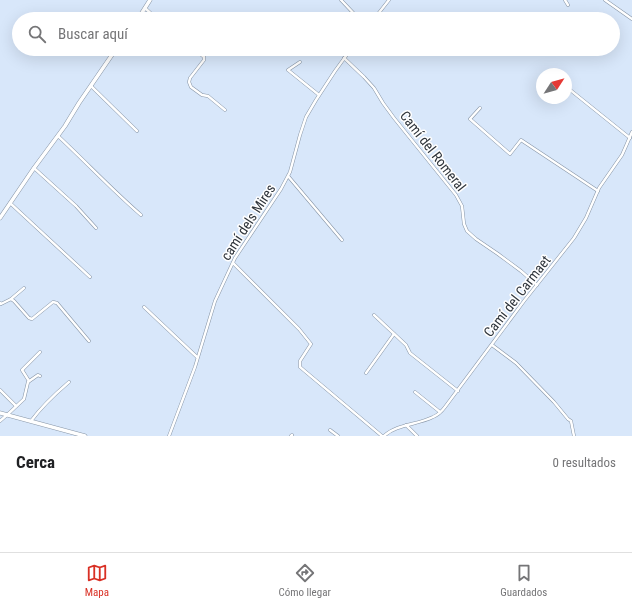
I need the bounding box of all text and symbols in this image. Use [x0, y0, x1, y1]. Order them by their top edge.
search box [12, 12, 620, 56]
icon: search [26, 23, 48, 45]
text: Buscar aquí [58, 25, 128, 43]
north arrow [536, 68, 572, 104]
street label: Camí del Romeral [397, 108, 469, 194]
street label: camí dels Mires [217, 181, 279, 263]
street label: Camí del Carmaet [480, 252, 554, 340]
text: Cerca [16, 452, 55, 472]
text: 0 resultados [552, 455, 616, 470]
tab: Mapa [85, 562, 109, 599]
tab: Cómo llegar [278, 562, 331, 599]
tab: Guardados [500, 562, 547, 599]

